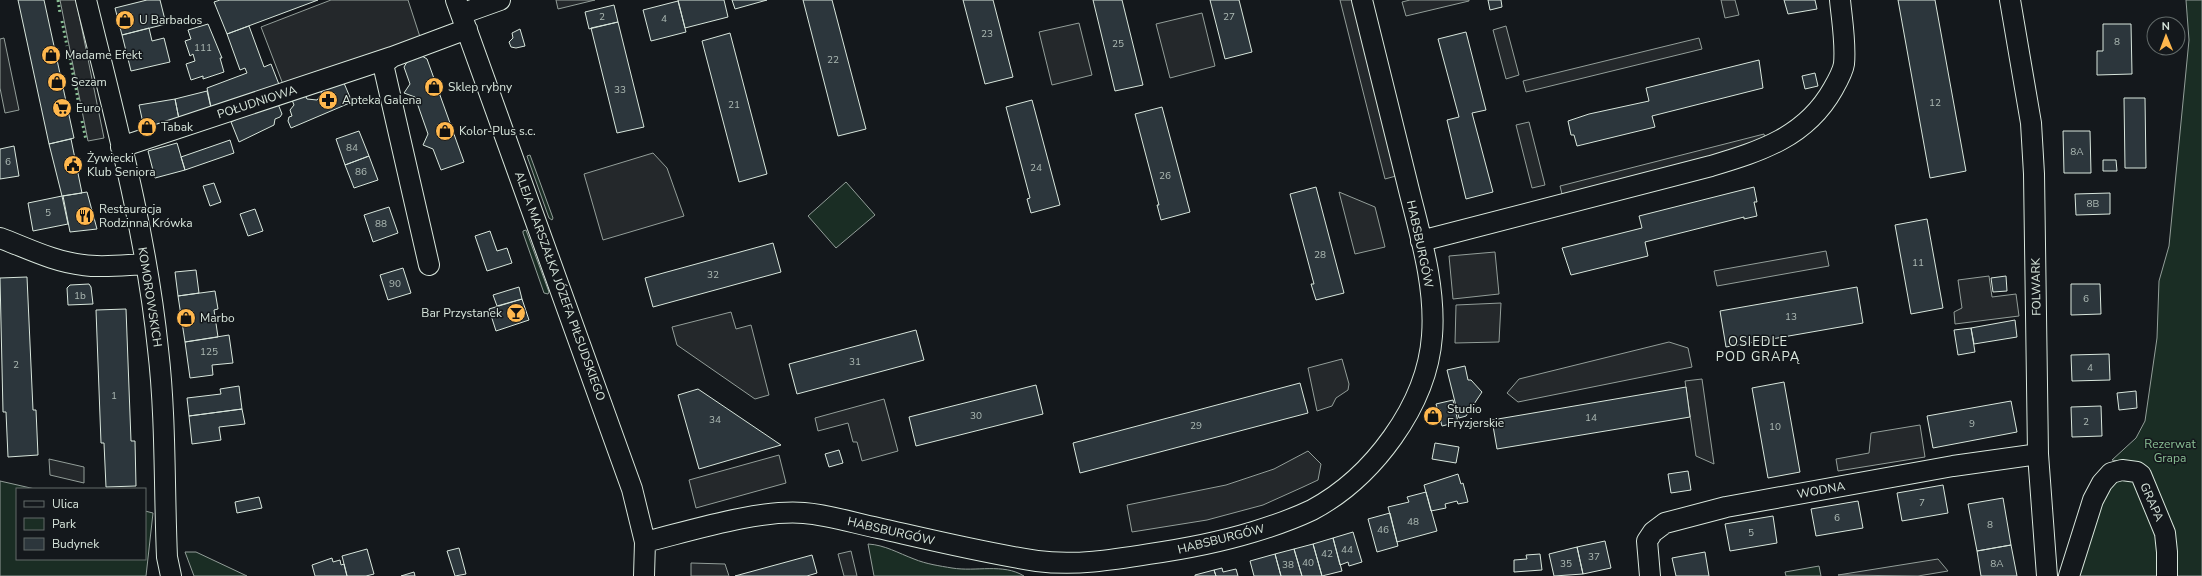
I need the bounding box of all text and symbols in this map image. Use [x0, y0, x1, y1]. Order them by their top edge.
shop icon: U Barbados [114, 9, 136, 31]
house number: 2 [599, 10, 605, 24]
house number: 27 [1223, 10, 1235, 24]
place label: U Barbados [139, 12, 203, 28]
house number: 4 [661, 12, 667, 26]
north arrow [2146, 16, 2186, 56]
text: N [2162, 19, 2170, 34]
house number: 23 [981, 27, 993, 41]
house number: 8 [2114, 35, 2120, 49]
house number: 25 [1112, 37, 1124, 51]
house number: 111 [194, 41, 212, 55]
shop icon: Madame Efekt [40, 44, 62, 66]
place label: Madame Efekt [65, 47, 143, 63]
house number: 22 [827, 53, 839, 67]
shop icon: Sezam [46, 71, 68, 93]
place label: Sezam [71, 74, 107, 90]
shop icon: Sklep rybny [423, 76, 445, 98]
place label: Sklep rybny [448, 79, 513, 95]
street label: POŁUDNIOWA [215, 82, 299, 122]
house number: 33 [614, 83, 626, 97]
pharmacy icon: Apteka Galena [317, 89, 339, 111]
place label: Apteka Galena [342, 92, 422, 108]
house number: 12 [1929, 96, 1941, 110]
supermarket icon: Euro [51, 97, 73, 119]
house number: 21 [728, 98, 740, 112]
place label: Euro [76, 100, 101, 116]
shop icon: Tabak [136, 116, 158, 138]
place label: Tabak [161, 119, 194, 135]
shop icon: Kolor-Plus s.c. [434, 120, 456, 142]
place label: Kolor-Plus s.c. [459, 123, 536, 139]
house number: 84 [346, 141, 358, 155]
house number: 8A [2070, 145, 2084, 159]
place label: Żywiecki Klub Seniora [87, 150, 156, 180]
public building icon: Żywiecki Klub Seniora [62, 154, 84, 176]
house number: 6 [5, 155, 11, 169]
house number: 24 [1030, 161, 1042, 175]
house number: 86 [355, 165, 367, 179]
street label: ALEJA MARSZAŁKA JÓZEFA PIŁSUDSKIEGO [511, 169, 609, 403]
house number: 26 [1159, 169, 1171, 183]
house number: 8B [2087, 197, 2100, 211]
street label: HABSBURGÓW [1403, 199, 1437, 289]
place label: Restauracja Rodzinna Krówka [99, 201, 193, 231]
restaurant icon: Restauracja Rodzinna Krówka [74, 205, 96, 227]
house number: 5 [45, 206, 51, 220]
house number: 88 [375, 217, 387, 231]
street label: KOMOROWSKICH [134, 246, 166, 348]
house number: 28 [1314, 248, 1326, 262]
house number: 11 [1912, 256, 1924, 270]
street label: FOLWARK [2027, 257, 2045, 316]
house number: 32 [707, 268, 719, 282]
house number: 90 [389, 277, 401, 291]
house number: 1b [74, 289, 86, 303]
house number: 6 [2083, 292, 2089, 306]
bar icon: Bar Przystanek [505, 302, 527, 324]
place label: Bar Przystanek [421, 305, 503, 321]
shop icon: Marbo [175, 307, 197, 329]
place label: Marbo [200, 310, 235, 326]
house number: 13 [1785, 310, 1797, 324]
district label: OSIEDLE POD GRAPĄ [1716, 333, 1800, 366]
house number: 125 [200, 345, 218, 359]
house number: 31 [849, 355, 861, 369]
house number: 2 [13, 358, 19, 372]
house number: 4 [2087, 361, 2093, 375]
house number: 1 [111, 389, 117, 403]
place label: Studio Fryzjerskie [1447, 401, 1504, 431]
shop icon: Studio Fryzjerskie [1422, 405, 1444, 427]
house number: 30 [970, 409, 982, 423]
house number: 14 [1585, 411, 1597, 425]
house number: 34 [709, 413, 721, 427]
house number: 2 [2083, 415, 2089, 429]
house number: 9 [1969, 417, 1975, 431]
house number: 29 [1190, 419, 1202, 433]
house number: 10 [1769, 420, 1781, 434]
park label: Rezerwat Grapa [2144, 436, 2196, 466]
street label: WODNA [1796, 478, 1847, 502]
street label: GRAPA [2136, 480, 2168, 524]
legend [16, 488, 146, 560]
text: Ulica [52, 496, 79, 512]
house number: 7 [1919, 496, 1925, 510]
house number: 6 [1834, 511, 1840, 525]
street label: HABSBURGÓW [846, 513, 936, 549]
house number: 48 [1407, 515, 1419, 529]
text: Park [52, 516, 77, 532]
house number: 8 [1987, 518, 1993, 532]
street label: HABSBURGÓW [1176, 520, 1266, 558]
house number: 46 [1377, 523, 1389, 537]
house number: 5 [1748, 526, 1754, 540]
text: Budynek [52, 536, 100, 552]
house number: 44 [1341, 543, 1353, 557]
house number: 42 [1321, 547, 1333, 561]
house number: 37 [1588, 550, 1600, 564]
house number: 40 [1302, 556, 1314, 570]
house number: 35 [1560, 557, 1572, 571]
house number: 8A [1990, 557, 2004, 571]
house number: 38 [1282, 558, 1294, 572]

